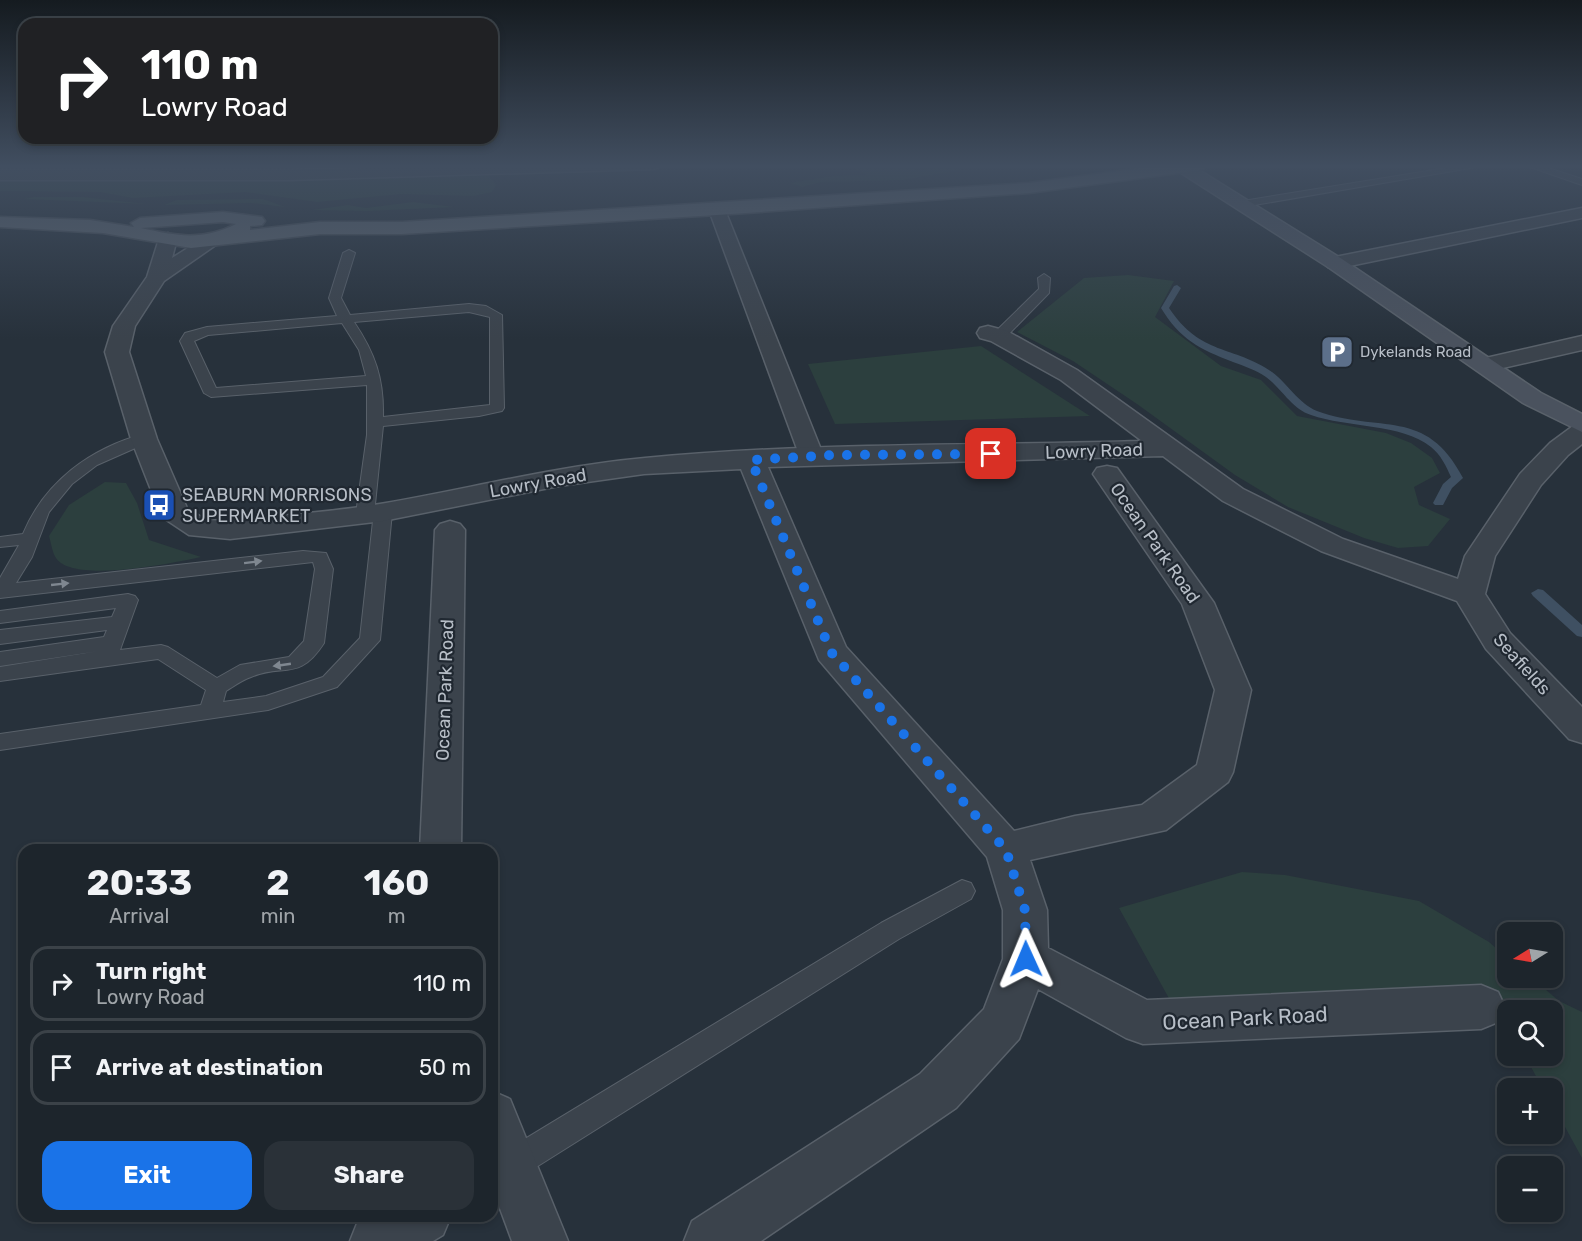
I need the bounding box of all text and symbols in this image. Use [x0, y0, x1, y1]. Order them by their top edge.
text: 110 m [141, 40, 259, 90]
icon: right [42, 42, 120, 120]
text: Lowry Road [141, 91, 288, 123]
parking icon: Dykelands Road [1319, 334, 1355, 370]
place label: Dykelands Road [1360, 343, 1471, 361]
pin [965, 428, 1016, 479]
icon: arrive [974, 437, 1007, 470]
street label: Lowry Road [1045, 438, 1143, 464]
street label: Lowry Road [488, 464, 588, 502]
street label: Ocean Park Road [1105, 479, 1205, 607]
place label: SEABURN MORRISONS SUPERMARKET [182, 484, 372, 527]
bus stop icon: SEABURN MORRISONS SUPERMARKET [141, 487, 177, 523]
one-way arrow [244, 557, 263, 566]
one-way arrow [50, 579, 69, 589]
street label: Ocean Park Road [432, 619, 458, 761]
street label: Seafields [1489, 629, 1555, 699]
one-way arrow [273, 660, 292, 670]
text: 20:33 [86, 861, 192, 904]
text: 2 [266, 861, 290, 904]
text: 160 [364, 861, 430, 904]
text: Arrival [109, 904, 169, 928]
text: min [261, 904, 295, 928]
text: m [388, 904, 406, 928]
north arrow [1497, 922, 1563, 988]
map controls [1497, 922, 1563, 1222]
position arrow [994, 927, 1058, 991]
text: Turn right [96, 958, 206, 985]
icon: right [45, 967, 78, 1000]
text: 110 m [413, 970, 471, 997]
text: Lowry Road [96, 985, 205, 1009]
button: search [1497, 1000, 1563, 1066]
street label: Ocean Park Road [1162, 1001, 1328, 1035]
icon: arrive [45, 1051, 78, 1084]
text: Arrive at destination [96, 1054, 323, 1081]
text: 50 m [419, 1054, 471, 1081]
button: + [1497, 1078, 1563, 1144]
button: Exit [42, 1141, 252, 1210]
button: Share [264, 1141, 474, 1210]
button: − [1497, 1156, 1563, 1222]

